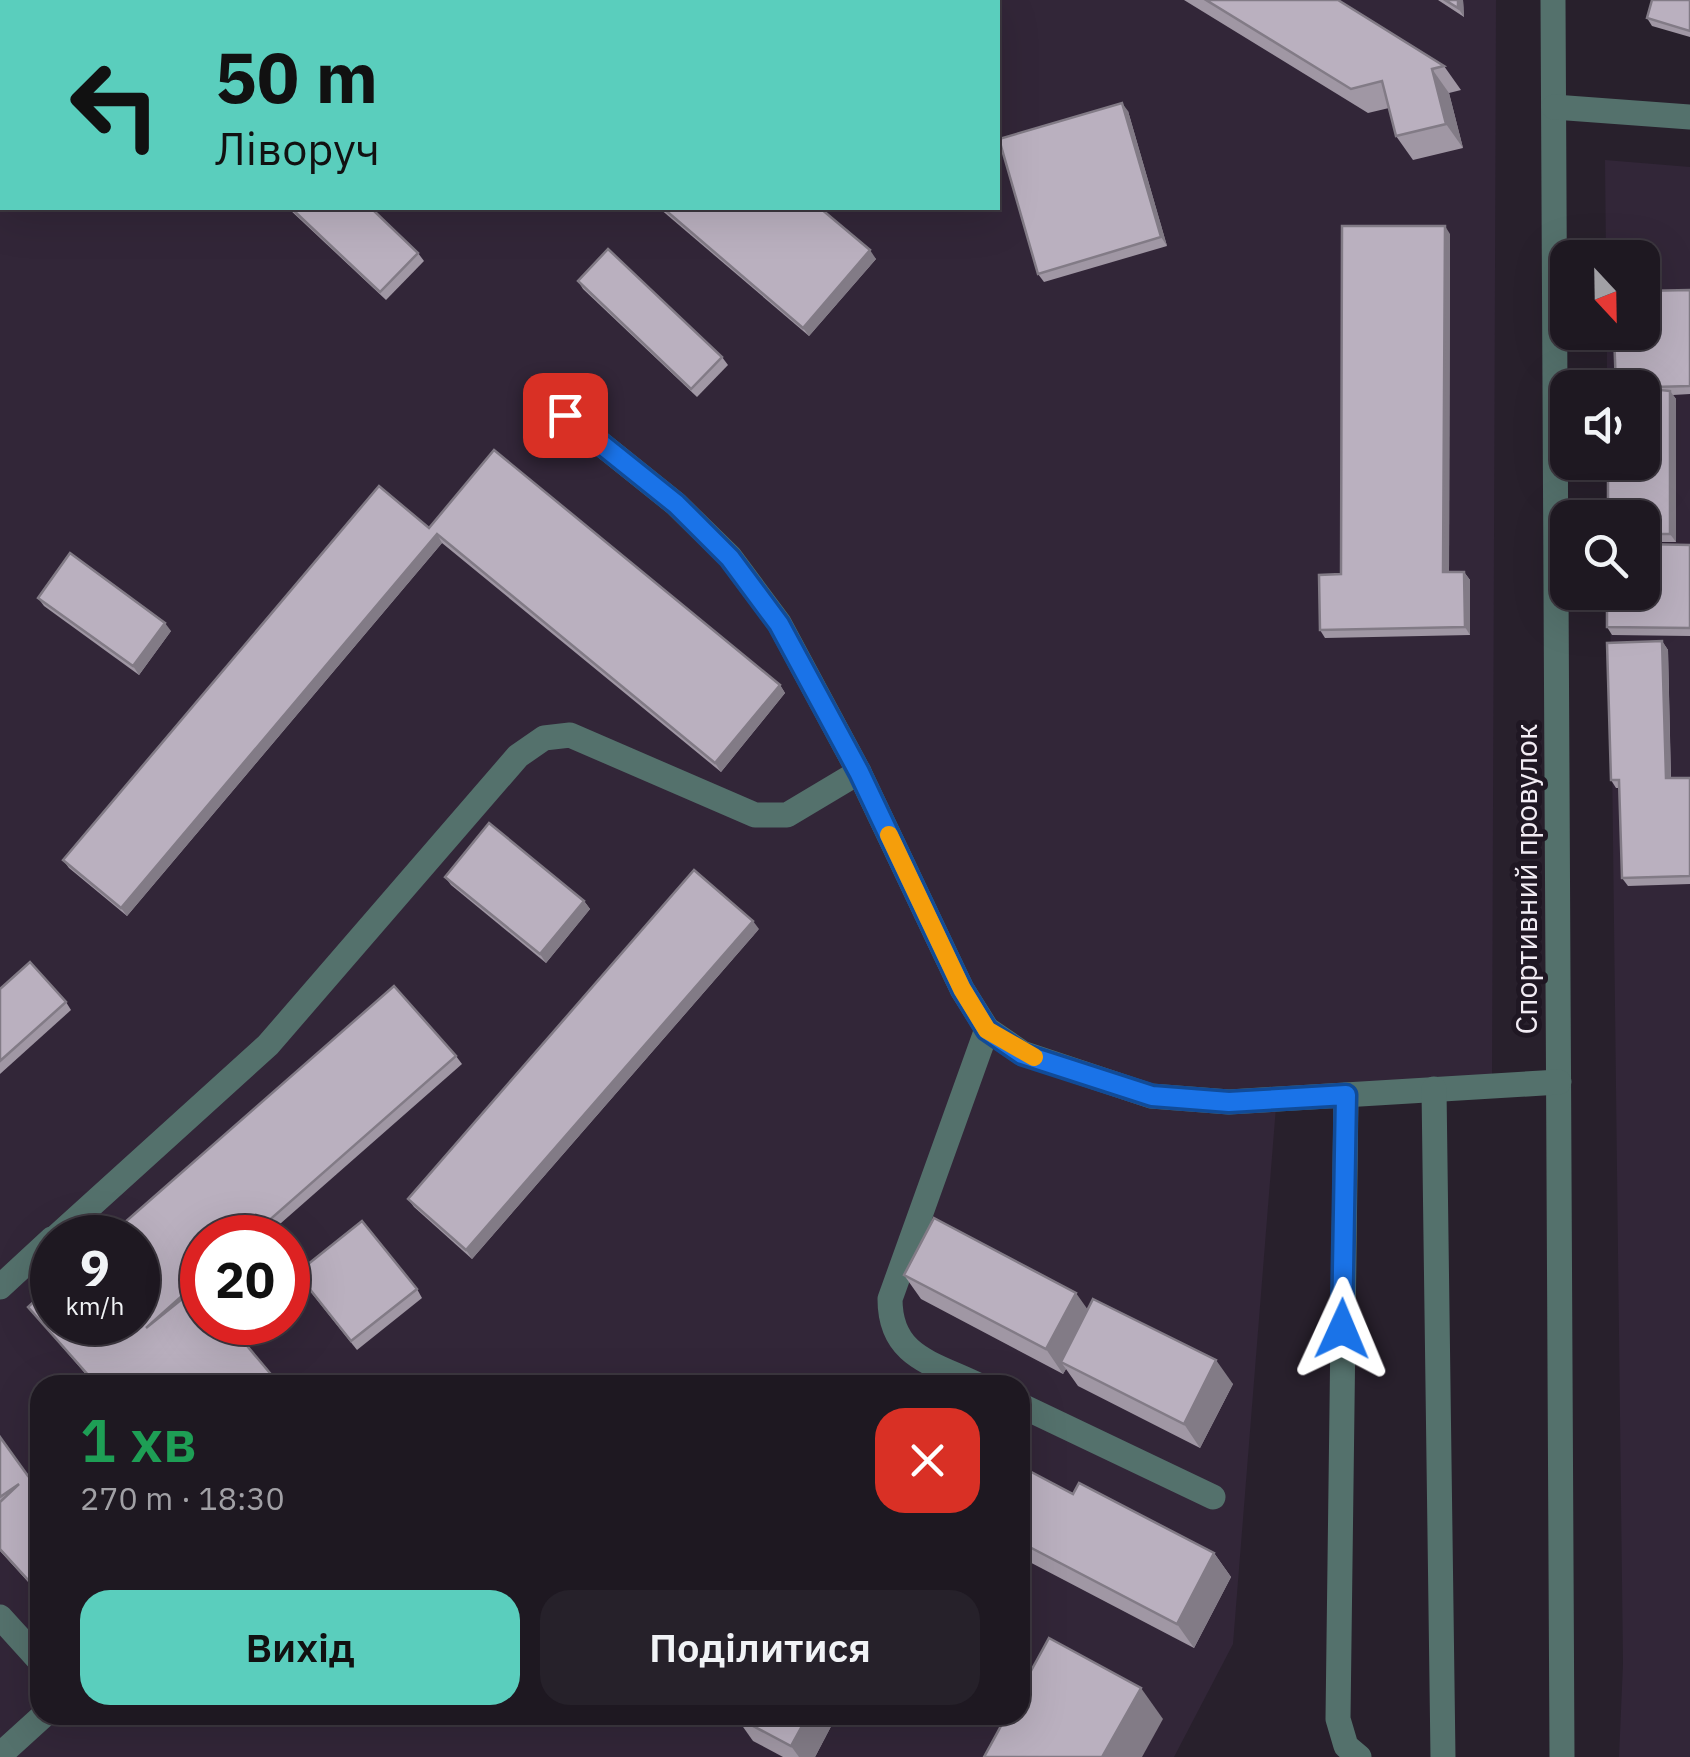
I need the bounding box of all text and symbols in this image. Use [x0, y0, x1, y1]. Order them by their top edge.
text: 50 m [215, 31, 378, 122]
icon: left [50, 40, 180, 170]
text: Ліворуч [215, 119, 380, 177]
north arrow [1550, 240, 1660, 350]
map controls [1550, 240, 1660, 610]
button: sound [1550, 370, 1660, 480]
pin [523, 373, 608, 458]
icon: arrive [538, 388, 593, 443]
button: search [1550, 500, 1660, 610]
street label: Спортивний провулок [1506, 724, 1545, 1034]
speed limit sign: 20 [180, 1215, 310, 1345]
text: 9 [80, 1235, 110, 1300]
position arrow [1290, 1277, 1394, 1381]
text: km/h [66, 1289, 124, 1322]
text: 1 хв [80, 1400, 197, 1479]
button: close [875, 1408, 980, 1513]
text: 270 m · 18:30 [80, 1477, 285, 1519]
button: Вихід [80, 1590, 520, 1705]
button: Поділитися [540, 1590, 980, 1705]

